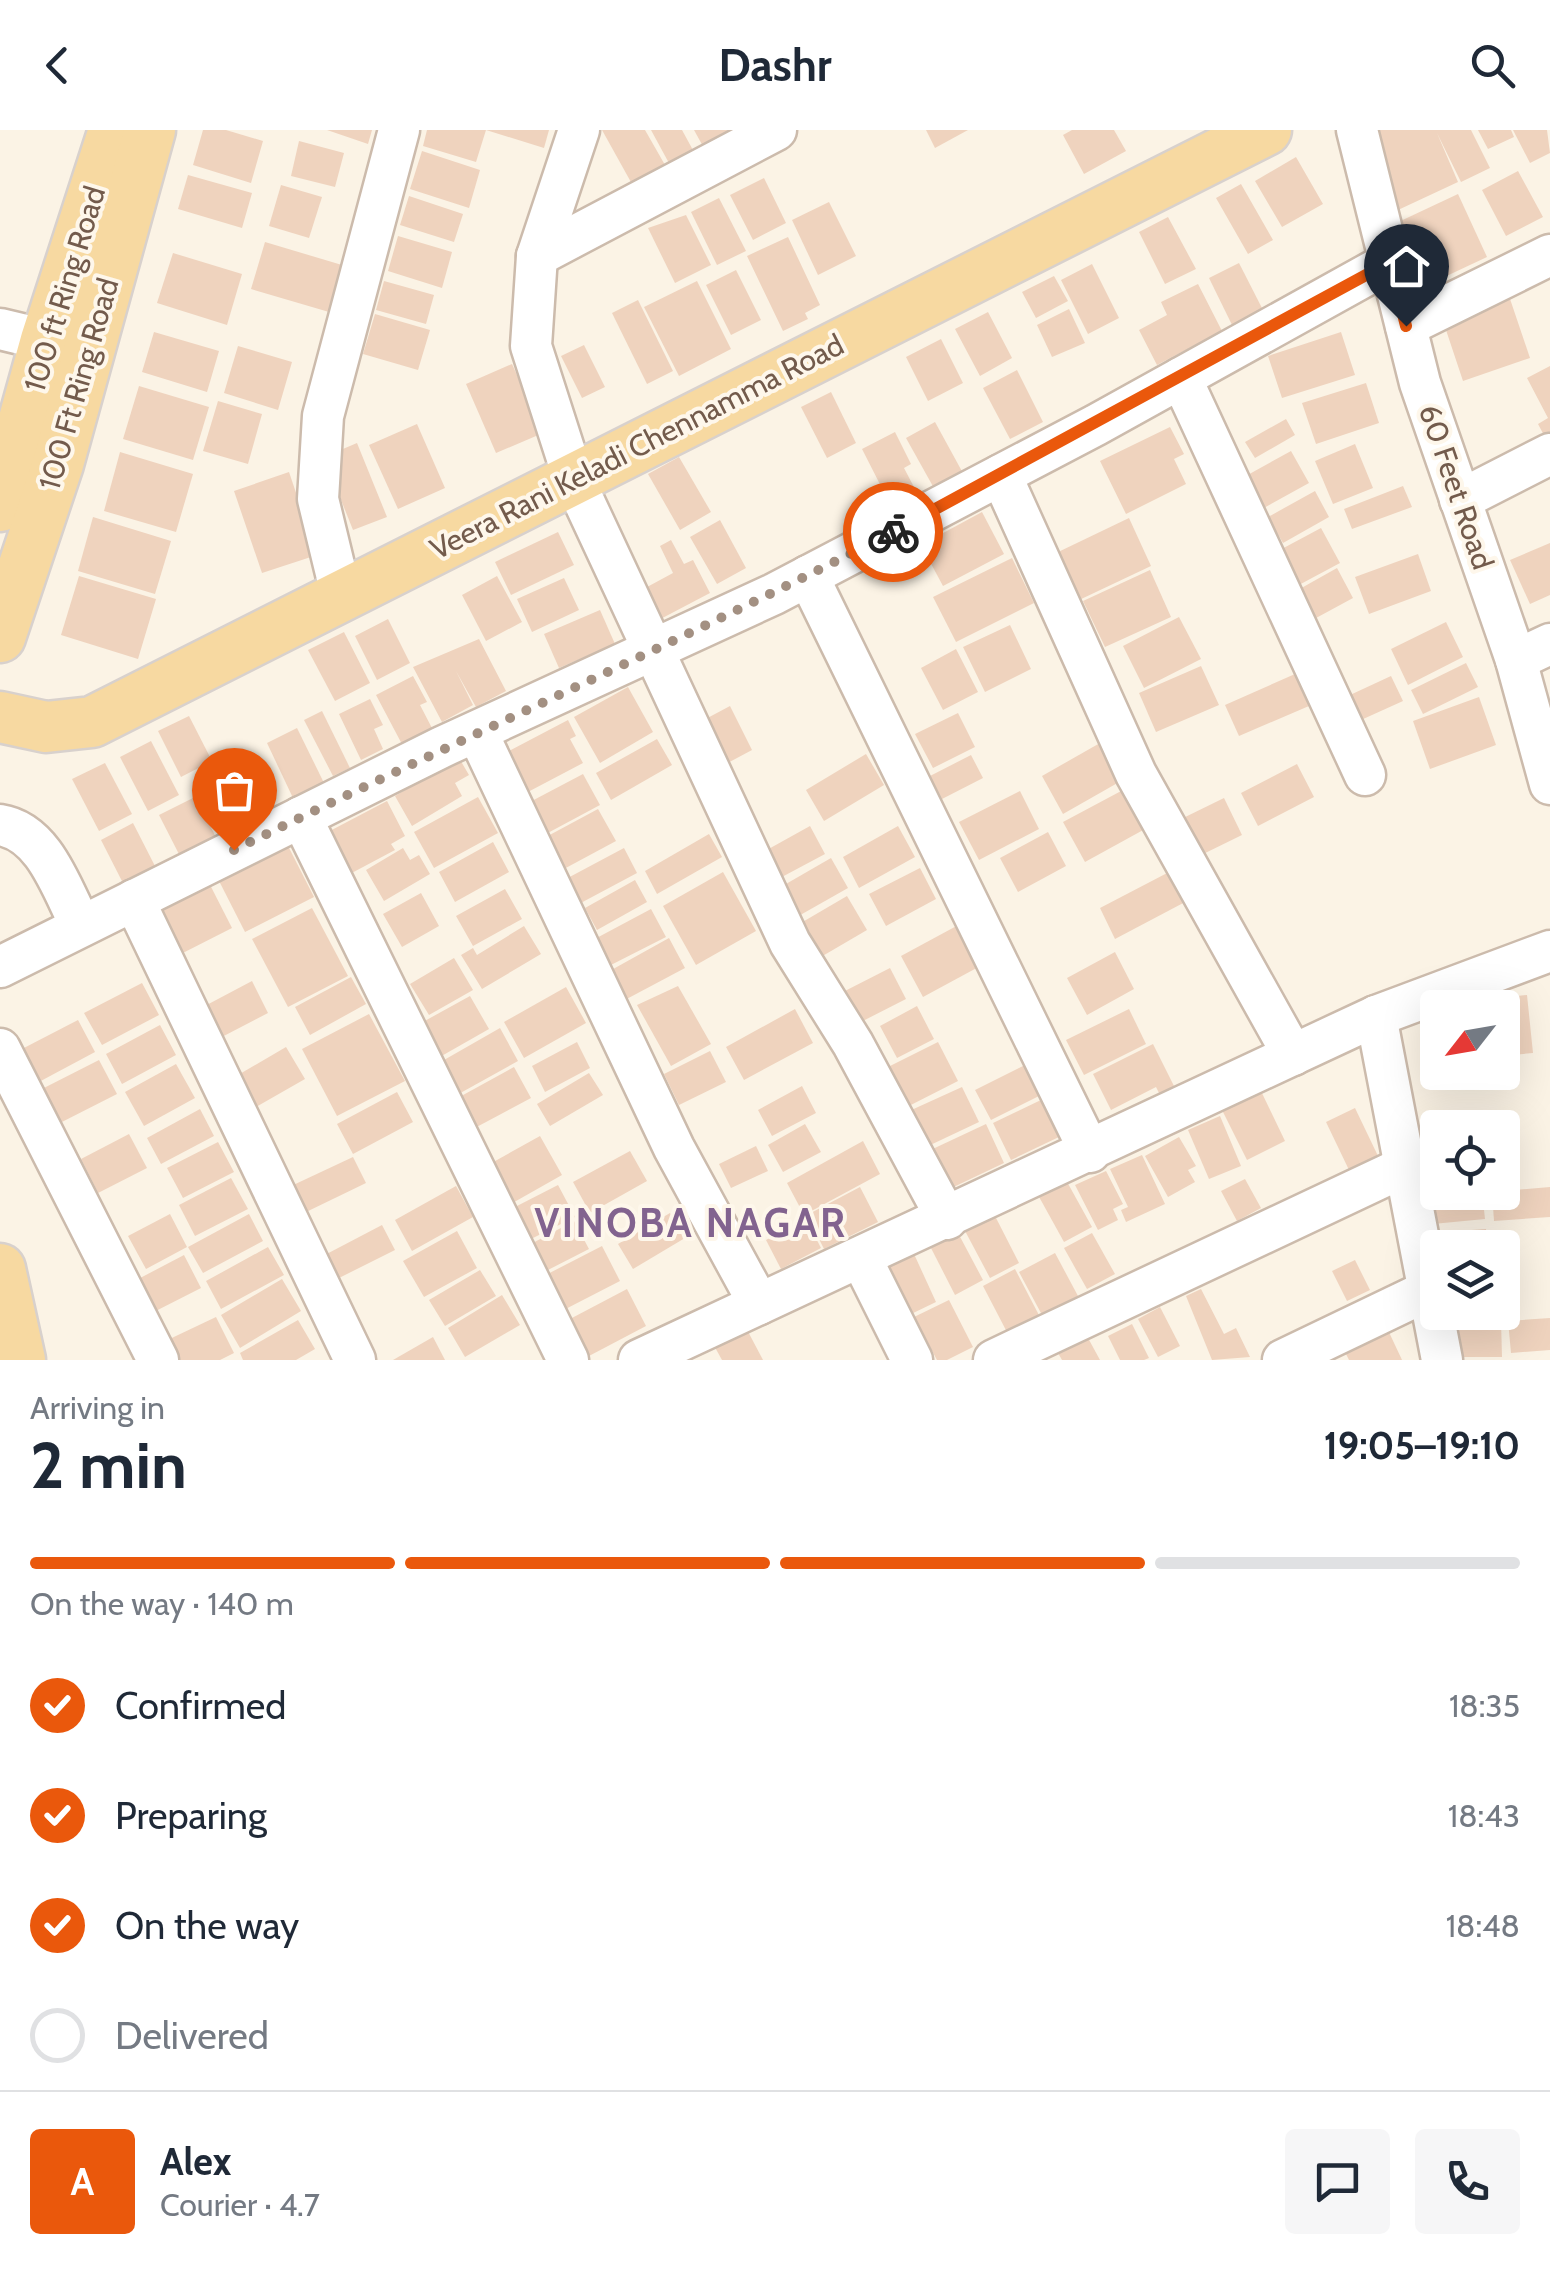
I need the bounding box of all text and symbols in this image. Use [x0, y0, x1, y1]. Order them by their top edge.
icon: back [30, 38, 85, 93]
text: Dashr [718, 38, 832, 92]
icon: search [1465, 38, 1520, 93]
street label: 100 ft Ring Road [16, 182, 113, 396]
pin [1364, 224, 1449, 327]
icon: home [1379, 239, 1434, 294]
street label: 100 Ft Ring Road [31, 274, 126, 494]
street label: Veera Rani Keladi Chennamma Road [424, 326, 850, 567]
street label: 60 Feet Road [1411, 400, 1502, 574]
courier [843, 482, 943, 582]
icon: bike [866, 505, 921, 560]
pin [192, 748, 277, 851]
icon: bag [207, 763, 262, 818]
north arrow [1420, 990, 1520, 1090]
map controls [1420, 990, 1520, 1330]
button: locate [1420, 1110, 1520, 1210]
district label: VINOBA NAGAR [534, 1198, 848, 1247]
button: layers [1420, 1230, 1520, 1330]
text: Arriving in [30, 1388, 165, 1427]
text: 19:05–19:10 [1324, 1422, 1520, 1469]
text: 2 min [30, 1425, 187, 1504]
text: On the way · 140 m [30, 1584, 294, 1623]
icon: check [30, 1678, 85, 1733]
text: Confirmed [115, 1682, 286, 1729]
text: 18:35 [1449, 1686, 1520, 1725]
icon: check [30, 1788, 85, 1843]
text: Preparing [115, 1792, 267, 1839]
text: 18:43 [1448, 1796, 1520, 1835]
icon: check [30, 1898, 85, 1953]
text: On the way [115, 1902, 299, 1949]
text: 18:48 [1446, 1906, 1520, 1945]
text: Delivered [115, 2012, 269, 2059]
button: chat [1285, 2129, 1390, 2234]
button: phone [1415, 2129, 1520, 2234]
text: Alex [160, 2138, 231, 2185]
text: A [71, 2158, 94, 2205]
text: Courier · 4.7 [160, 2185, 320, 2224]

